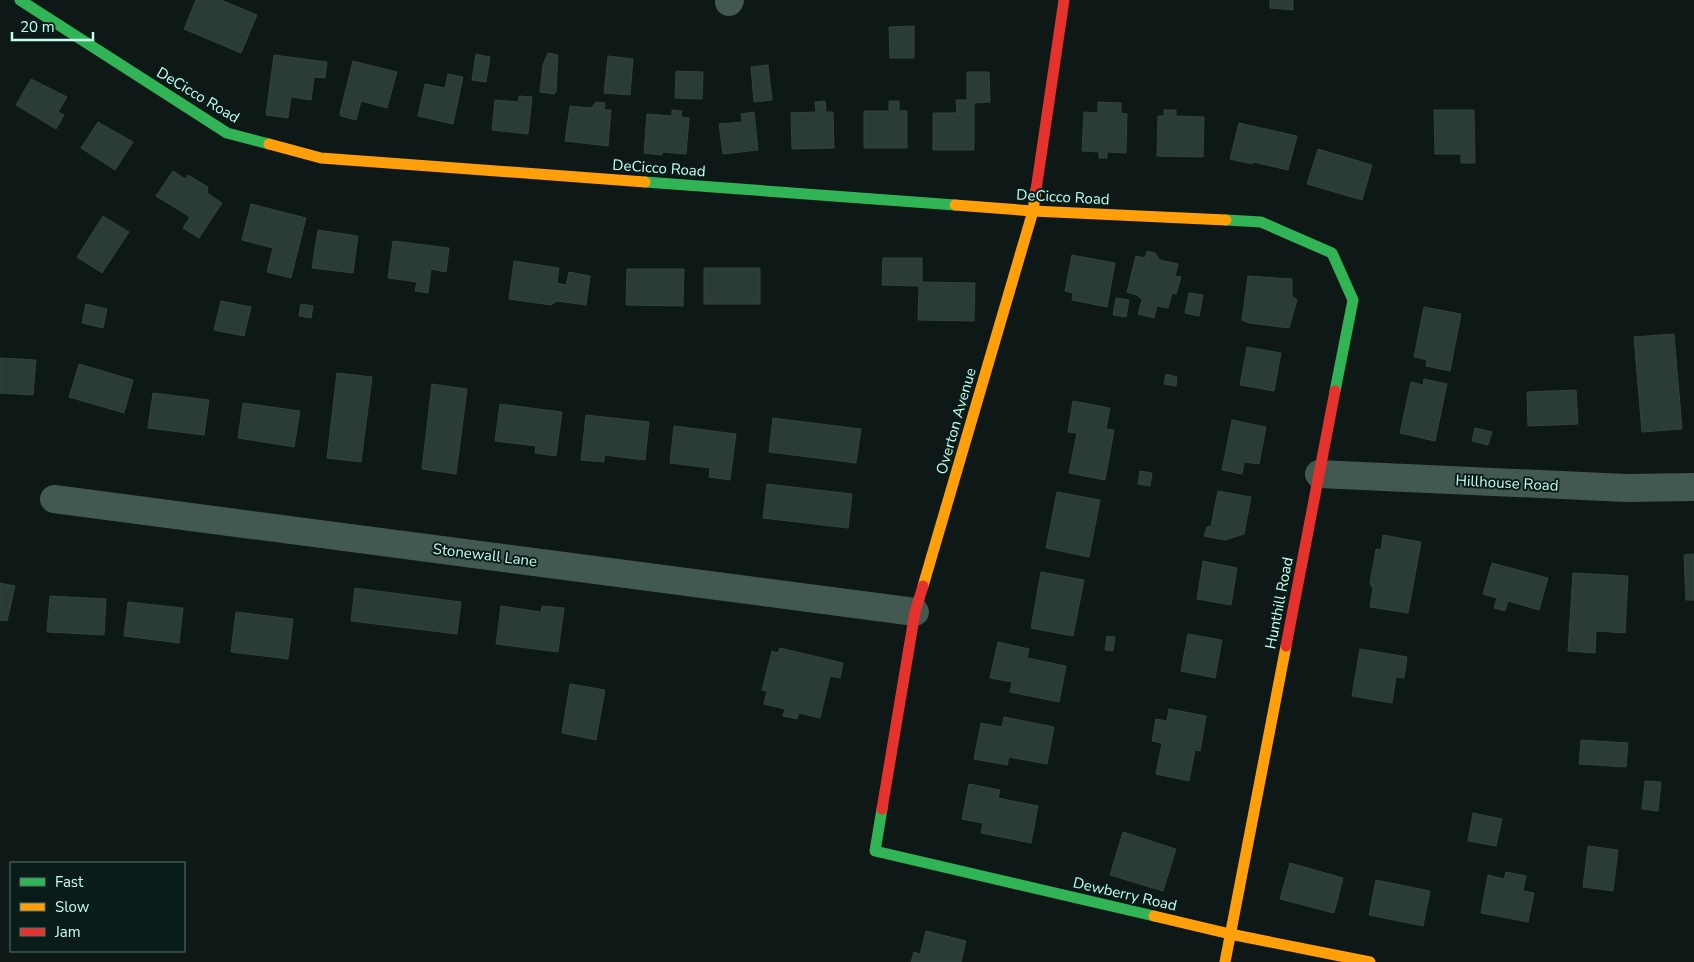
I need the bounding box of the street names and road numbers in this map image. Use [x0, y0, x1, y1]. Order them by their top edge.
street label: DeCicco Road [153, 62, 243, 128]
street label: DeCicco Road [612, 155, 706, 181]
street label: DeCicco Road [1016, 185, 1110, 209]
street label: Overton Avenue [931, 365, 981, 477]
street label: Hillhouse Road [1455, 470, 1559, 496]
street label: Stonewall Lane [432, 539, 538, 571]
street label: Hunthill Road [1260, 555, 1298, 651]
street label: Dewberry Road [1071, 872, 1179, 916]

